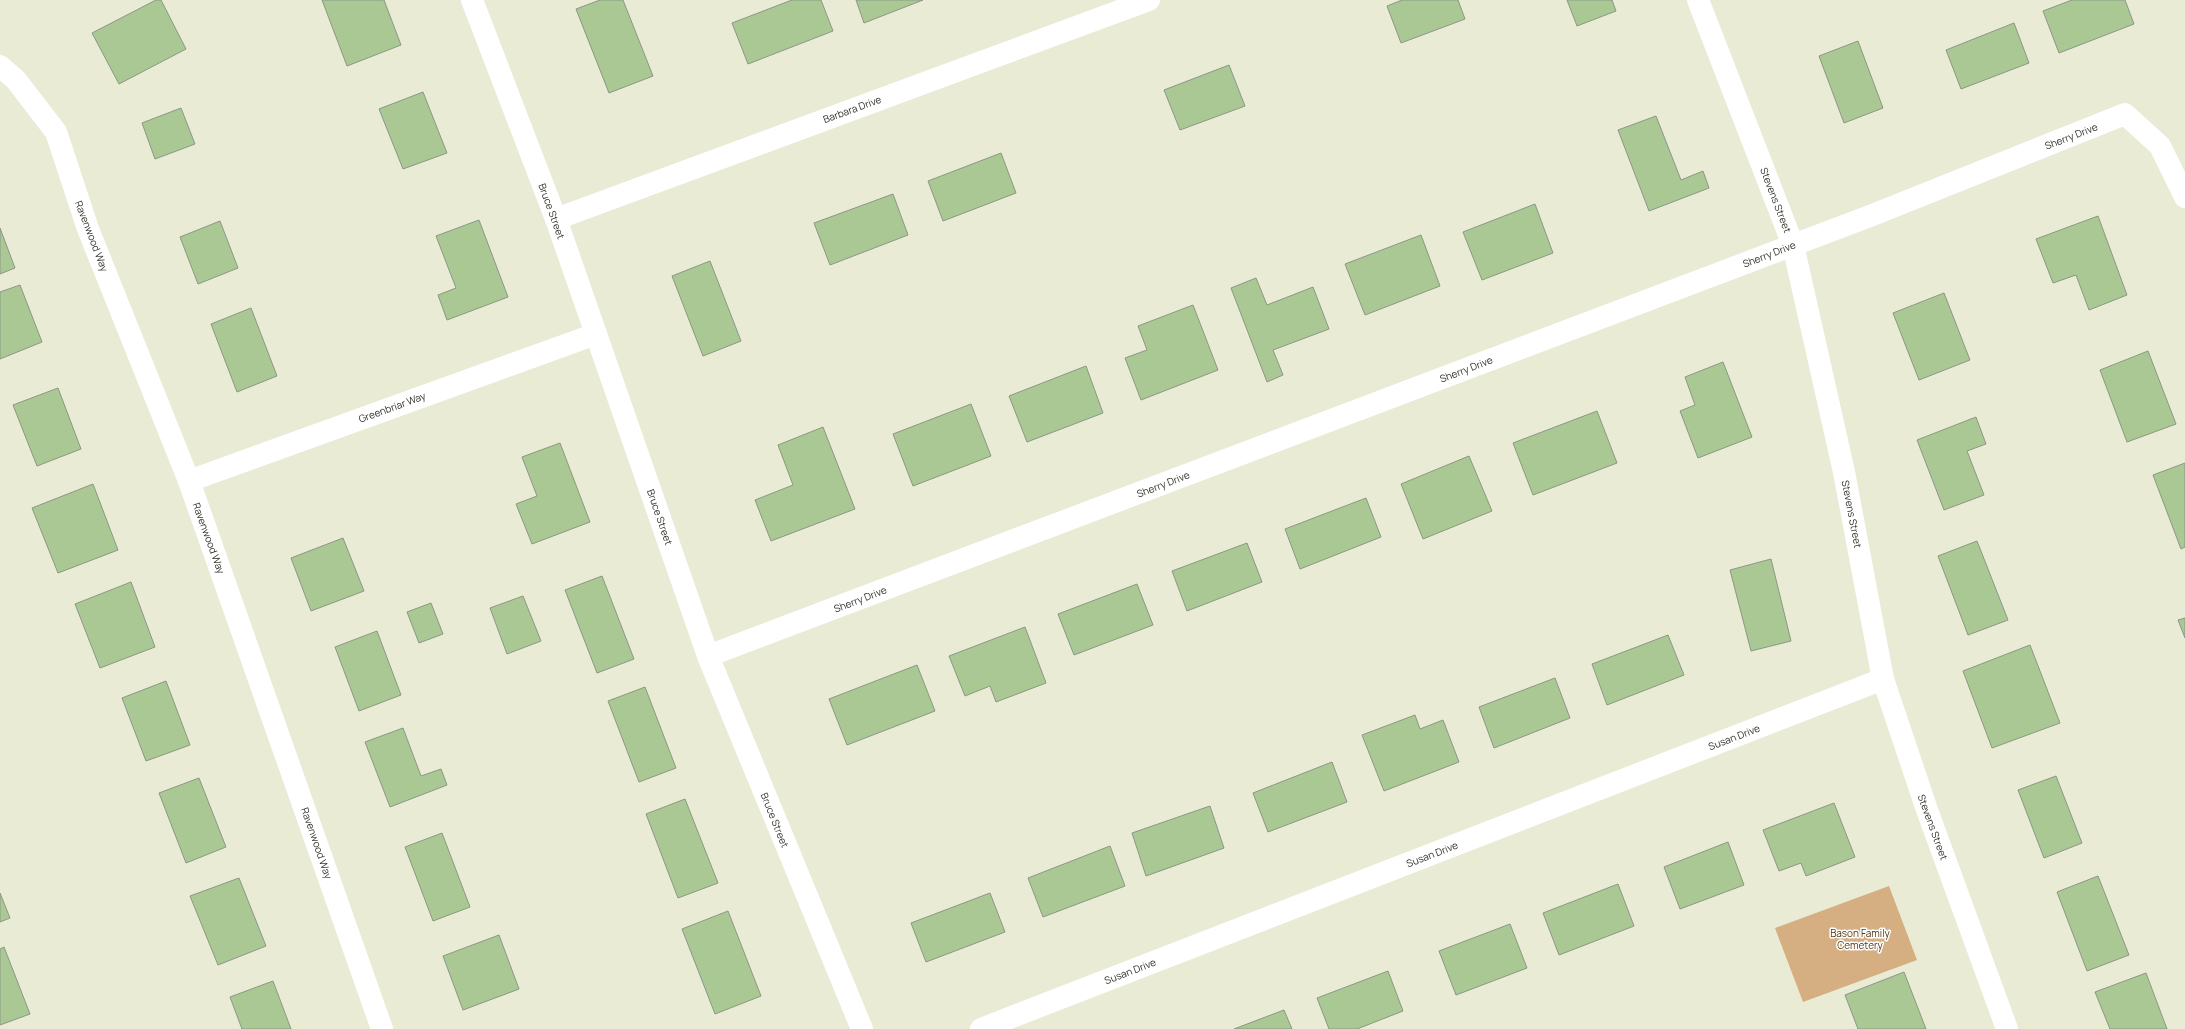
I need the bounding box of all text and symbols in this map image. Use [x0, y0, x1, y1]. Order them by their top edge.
street label: Barbara Drive [821, 92, 883, 126]
street label: Sherry Drive [2042, 119, 2100, 153]
street label: Stevens Street [1757, 165, 1795, 235]
street label: Bruce Street [535, 181, 569, 241]
street label: Ravenwood Way [72, 199, 112, 274]
street label: Sherry Drive [1740, 237, 1798, 271]
street label: Sherry Drive [1437, 352, 1495, 386]
street label: Greenbriar Way [356, 388, 428, 426]
street label: Sherry Drive [1134, 467, 1192, 501]
street label: Stevens Street [1839, 479, 1865, 549]
street label: Bruce Street [644, 487, 676, 547]
street label: Ravenwood Way [190, 500, 229, 576]
street label: Sherry Drive [831, 582, 889, 616]
street label: Susan Drive [1706, 721, 1762, 753]
street label: Bruce Street [758, 790, 792, 850]
street label: Stevens Street [1915, 792, 1951, 862]
street label: Ravenwood Way [298, 805, 336, 881]
street label: Susan Drive [1404, 838, 1460, 870]
park label: Bason Family Cemetery [1830, 926, 1891, 952]
street label: Susan Drive [1102, 955, 1158, 987]

